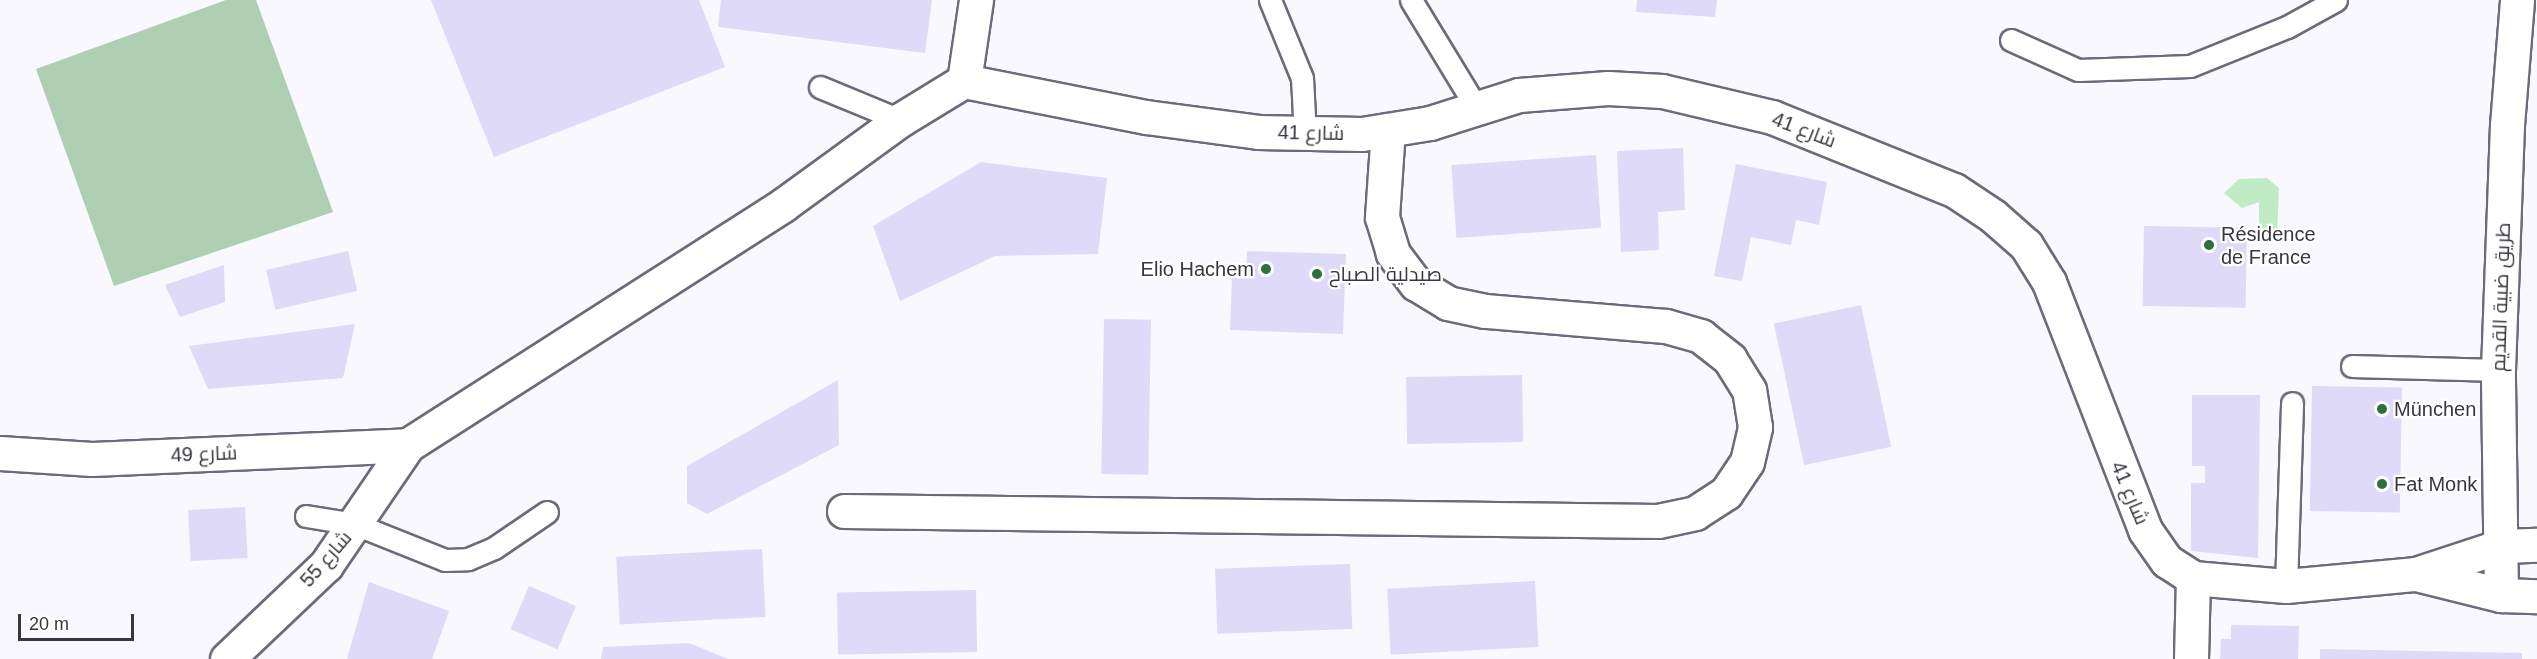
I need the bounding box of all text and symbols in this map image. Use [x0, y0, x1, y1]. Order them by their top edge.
street label: شارع 41 [1769, 107, 1839, 153]
street label: شارع 41 [1278, 120, 1344, 146]
place label: Résidence de France [2221, 222, 2316, 269]
street label: طريق ضبية القديم [2486, 222, 2516, 372]
marker: Résidence de France [2202, 238, 2216, 252]
place label: Elio Hachem [1141, 257, 1254, 281]
marker: Elio Hachem [1259, 262, 1273, 276]
place label: صيدلية الصباح [1329, 262, 1442, 286]
marker: صيدلية الصباح [1310, 267, 1324, 281]
place label: München [2394, 397, 2476, 421]
marker: München [2375, 402, 2389, 416]
street label: شارع 49 [170, 441, 238, 467]
street label: شارع 41 [2106, 458, 2154, 528]
place label: Fat Monk [2394, 472, 2477, 496]
marker: Fat Monk [2375, 477, 2389, 491]
street label: شارع 55 [295, 526, 357, 592]
scale bar [21, 602, 136, 640]
text: 20 m [29, 614, 69, 634]

